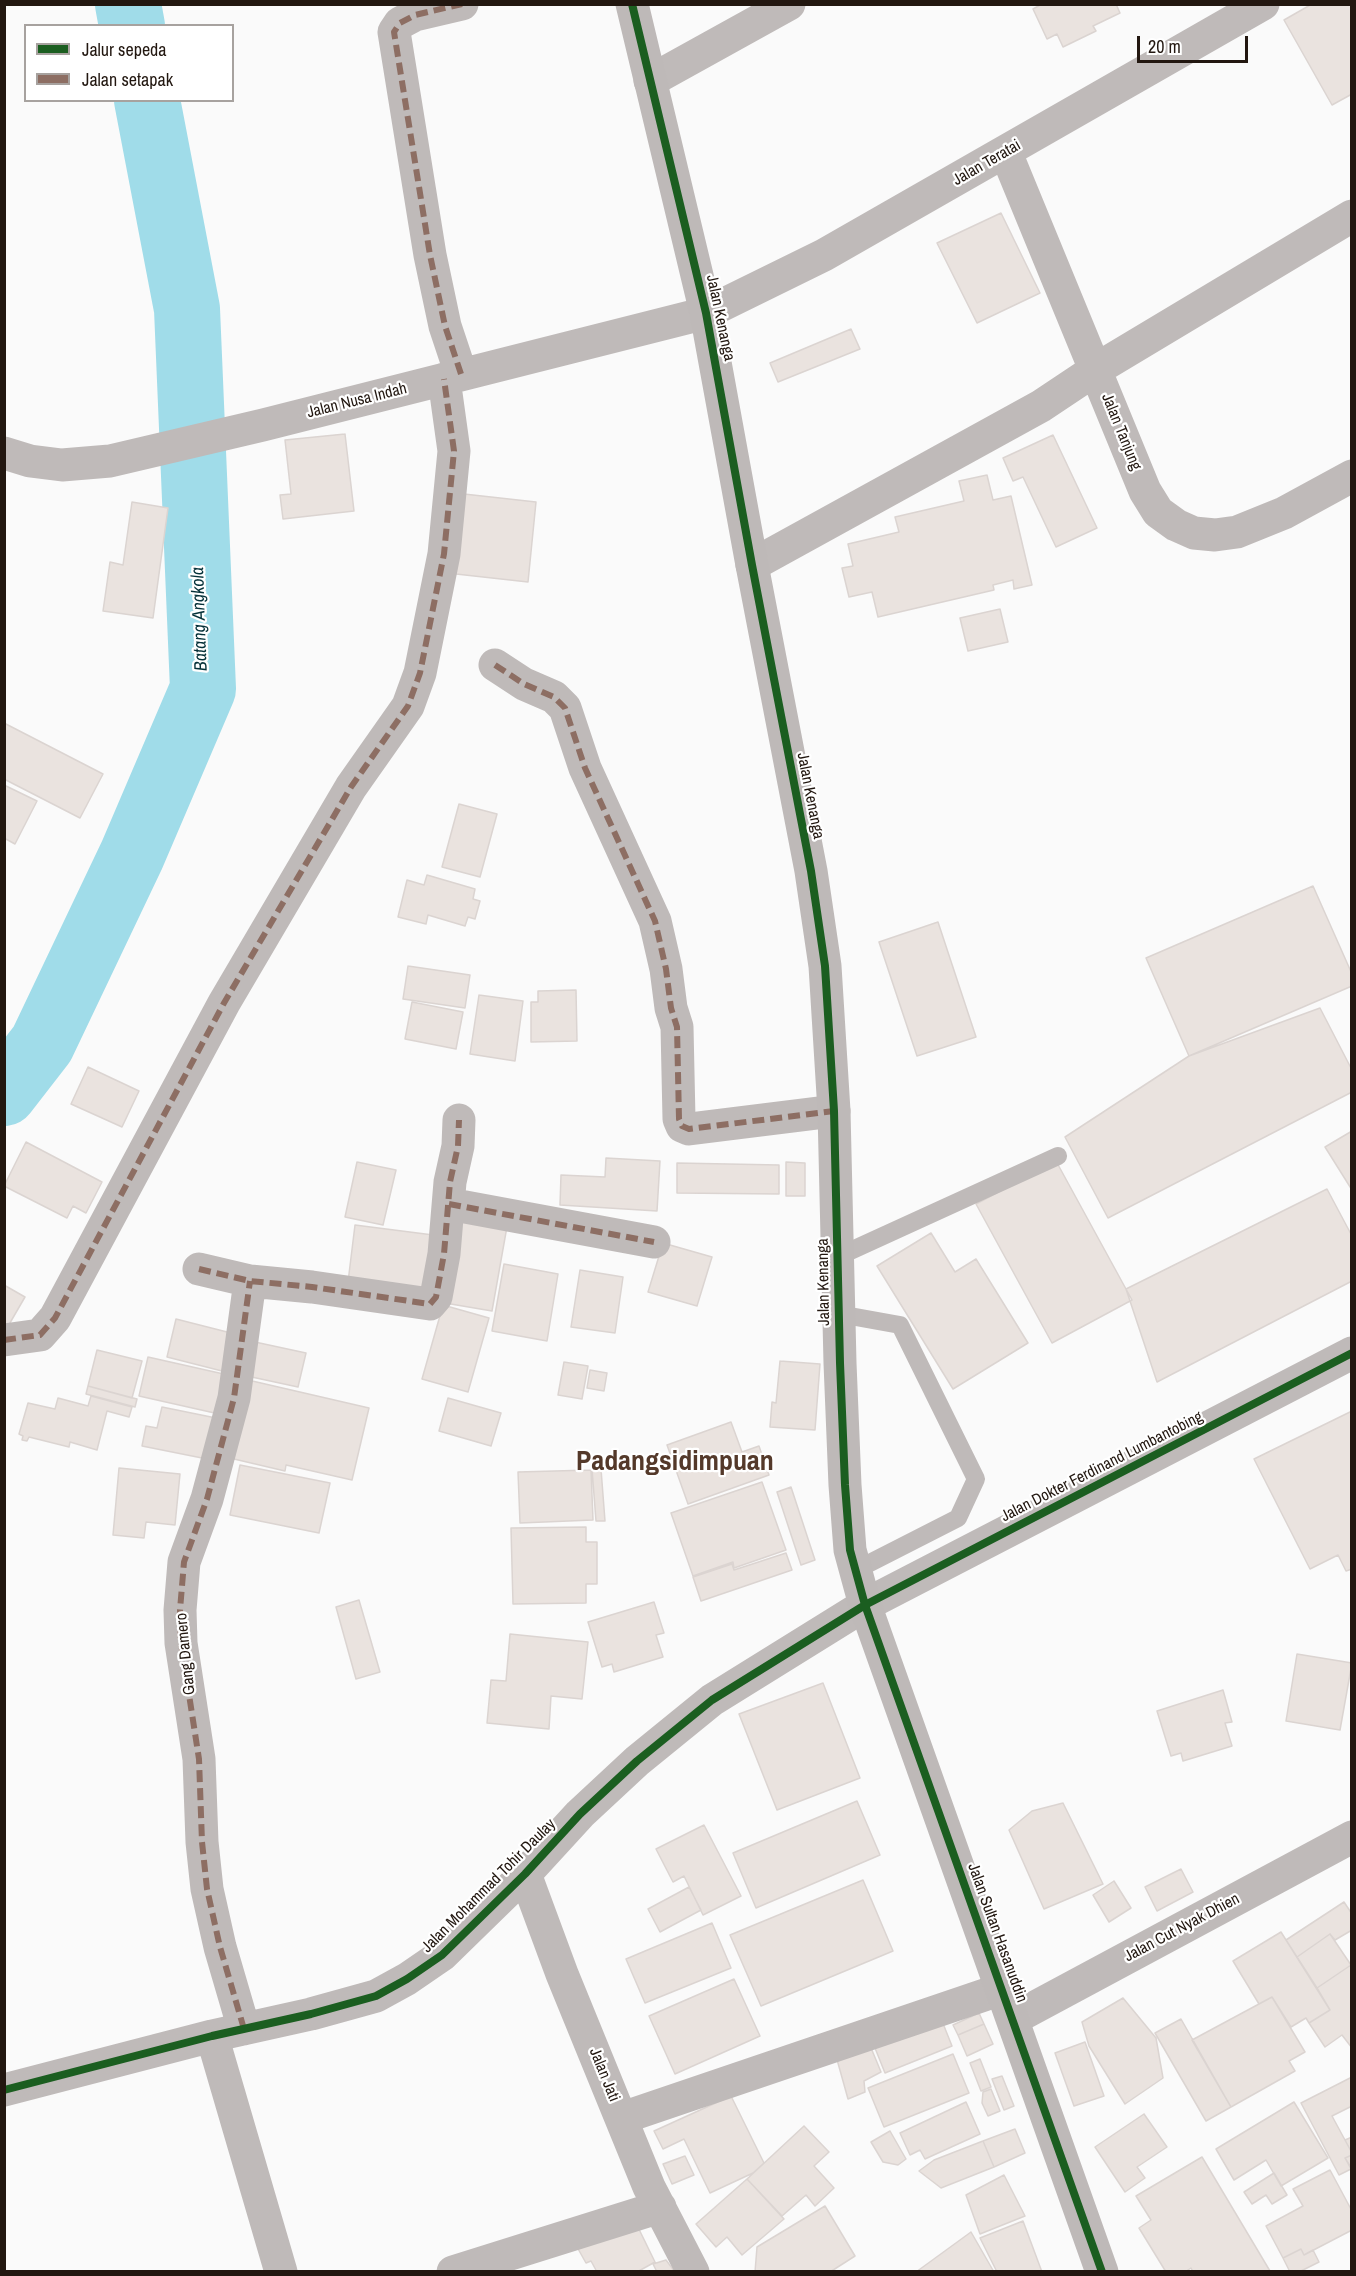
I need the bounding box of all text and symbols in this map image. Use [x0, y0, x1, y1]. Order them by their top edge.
legend [24, 24, 234, 102]
scale bar [1140, 24, 1251, 62]
text: 20 m [1148, 34, 1181, 59]
text: Jalur sepeda [82, 37, 167, 62]
text: Jalan setapak [82, 67, 173, 92]
street label: Jalan Teratai [950, 136, 1024, 190]
street label: Jalan Kenanga [702, 273, 738, 363]
street label: Jalan Nusa Indah [305, 379, 409, 423]
street label: Jalan Tanjung [1097, 391, 1145, 473]
water label: Batang Angkola [187, 567, 213, 671]
street label: Jalan Kenanga [792, 751, 828, 841]
street label: Jalan Kenanga [814, 1238, 834, 1326]
street label: Jalan Dokter Ferdinand Lumbantobing [998, 1408, 1206, 1526]
district label: Padangsidimpuan [576, 1445, 774, 1479]
street label: Gang Damero [172, 1612, 200, 1696]
street label: Jalan Mohammad Tohir Daulay [418, 1815, 560, 1957]
street label: Jalan Sultan Hasanuddin [963, 1861, 1031, 2005]
street label: Jalan Cut Nyak Dhien [1121, 1890, 1243, 1966]
street label: Jalan Jati [585, 2045, 623, 2105]

